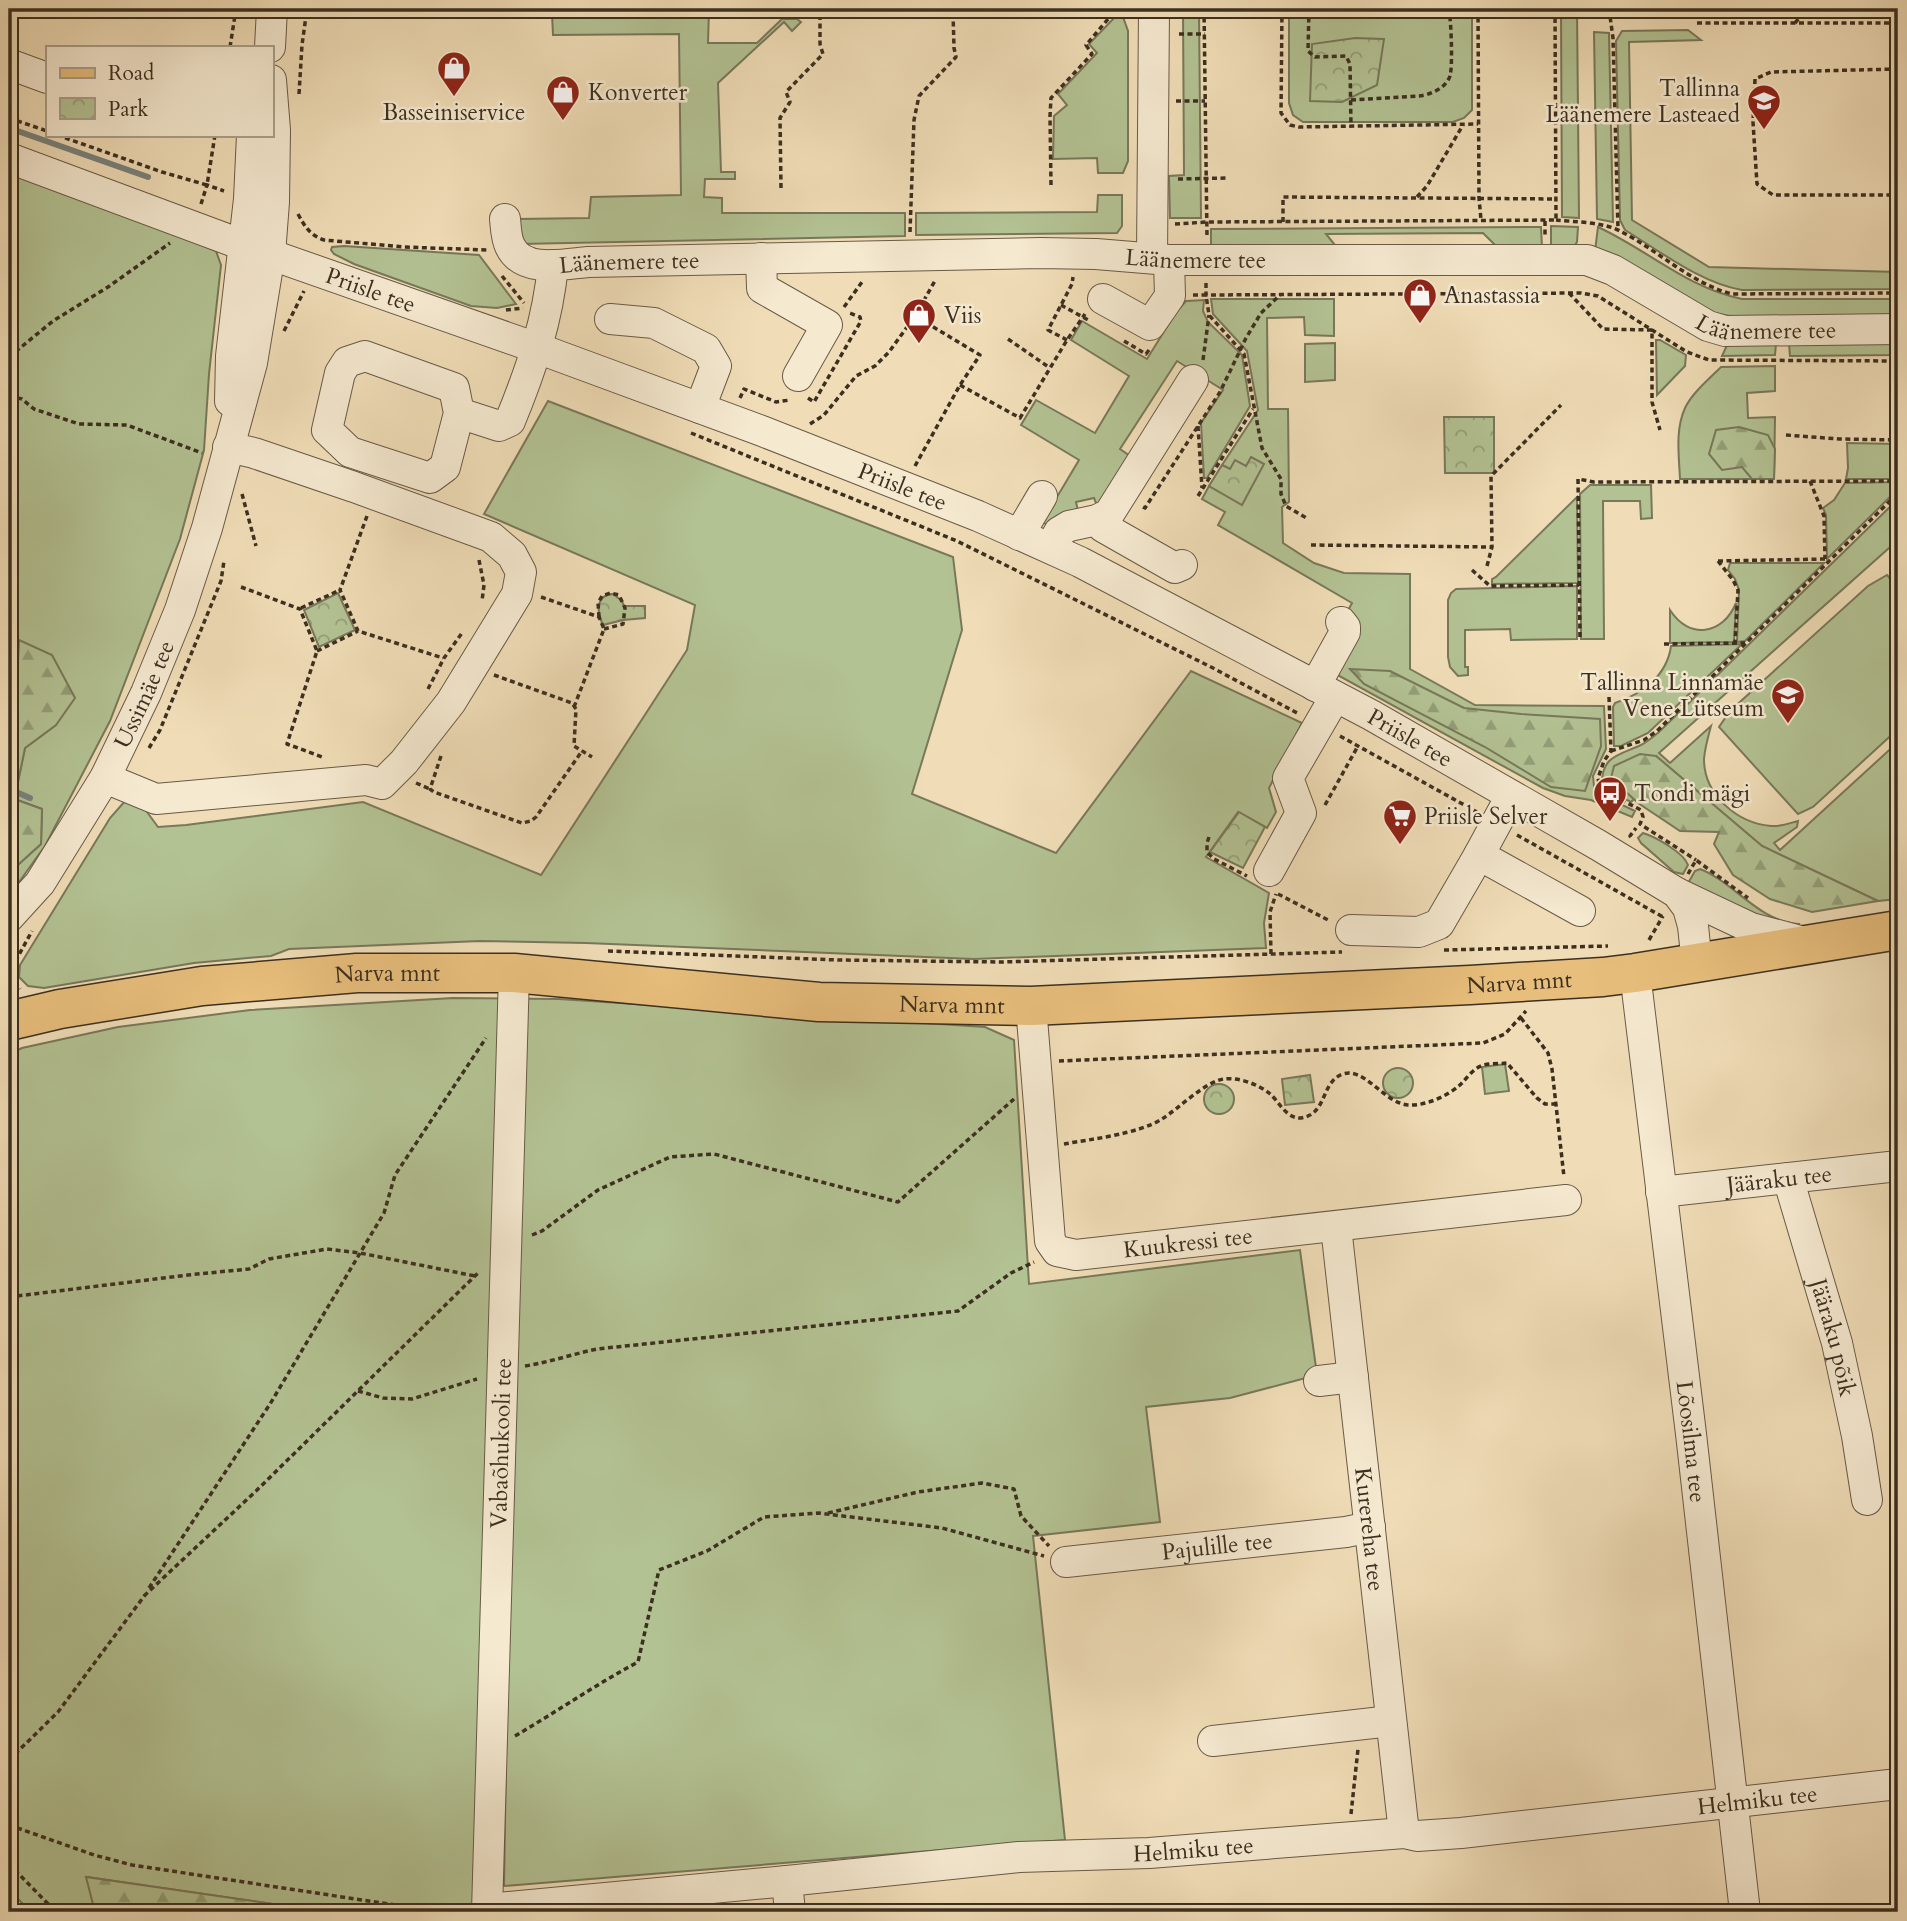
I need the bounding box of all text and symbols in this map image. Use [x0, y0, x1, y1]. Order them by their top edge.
legend [46, 46, 273, 136]
shop icon: Basseiniservice [435, 49, 473, 98]
text: Road [108, 59, 154, 88]
shop icon: Konverter [544, 73, 582, 122]
place label: Tallinna Läänemere Lasteaed [1546, 73, 1741, 130]
place label: Konverter [588, 77, 688, 108]
school or university icon: Tallinna Läänemere Lasteaed [1745, 82, 1783, 131]
text: Park [108, 95, 149, 124]
place label: Basseiniservice [383, 97, 525, 128]
street label: Läänemere tee [1124, 241, 1266, 276]
street label: Läänemere tee [557, 245, 700, 281]
street label: Priisle tee [321, 260, 420, 320]
shop icon: Anastassia [1401, 276, 1439, 325]
place label: Anastassia [1444, 280, 1540, 311]
shop icon: Viis [900, 296, 938, 345]
place label: Viis [944, 300, 982, 331]
street label: Läänemere tee [1690, 307, 1837, 348]
street label: Priisle tee [853, 455, 951, 518]
street label: Ussimäe tee [107, 636, 182, 753]
place label: Tallinna Linnamäe Vene Lütseum [1580, 667, 1765, 724]
school or university icon: Tallinna Linnamäe Vene Lütseum [1769, 676, 1807, 725]
street label: Priisle tee [1362, 701, 1458, 775]
bus stop icon: Tondi mägi [1591, 774, 1629, 823]
place label: Tondi mägi [1634, 778, 1750, 809]
supermarket icon: Priisle Selver [1381, 797, 1419, 846]
place label: Priisle Selver [1424, 801, 1548, 832]
street label: Narva mnt [333, 958, 440, 991]
street label: Narva mnt [1466, 964, 1573, 1001]
street label: Narva mnt [899, 989, 1005, 1021]
street label: Jääraku tee [1722, 1158, 1834, 1201]
street label: Kuukressi tee [1122, 1220, 1254, 1266]
street label: Jääraku põik [1802, 1272, 1863, 1400]
street label: Vabaõhukooli tee [483, 1357, 519, 1529]
street label: Lõosilma tee [1669, 1379, 1714, 1504]
street label: Kurereha tee [1347, 1466, 1392, 1593]
street label: Pajulille tee [1160, 1525, 1274, 1568]
street label: Helmiku tee [1696, 1778, 1819, 1822]
street label: Helmiku tee [1133, 1830, 1255, 1869]

